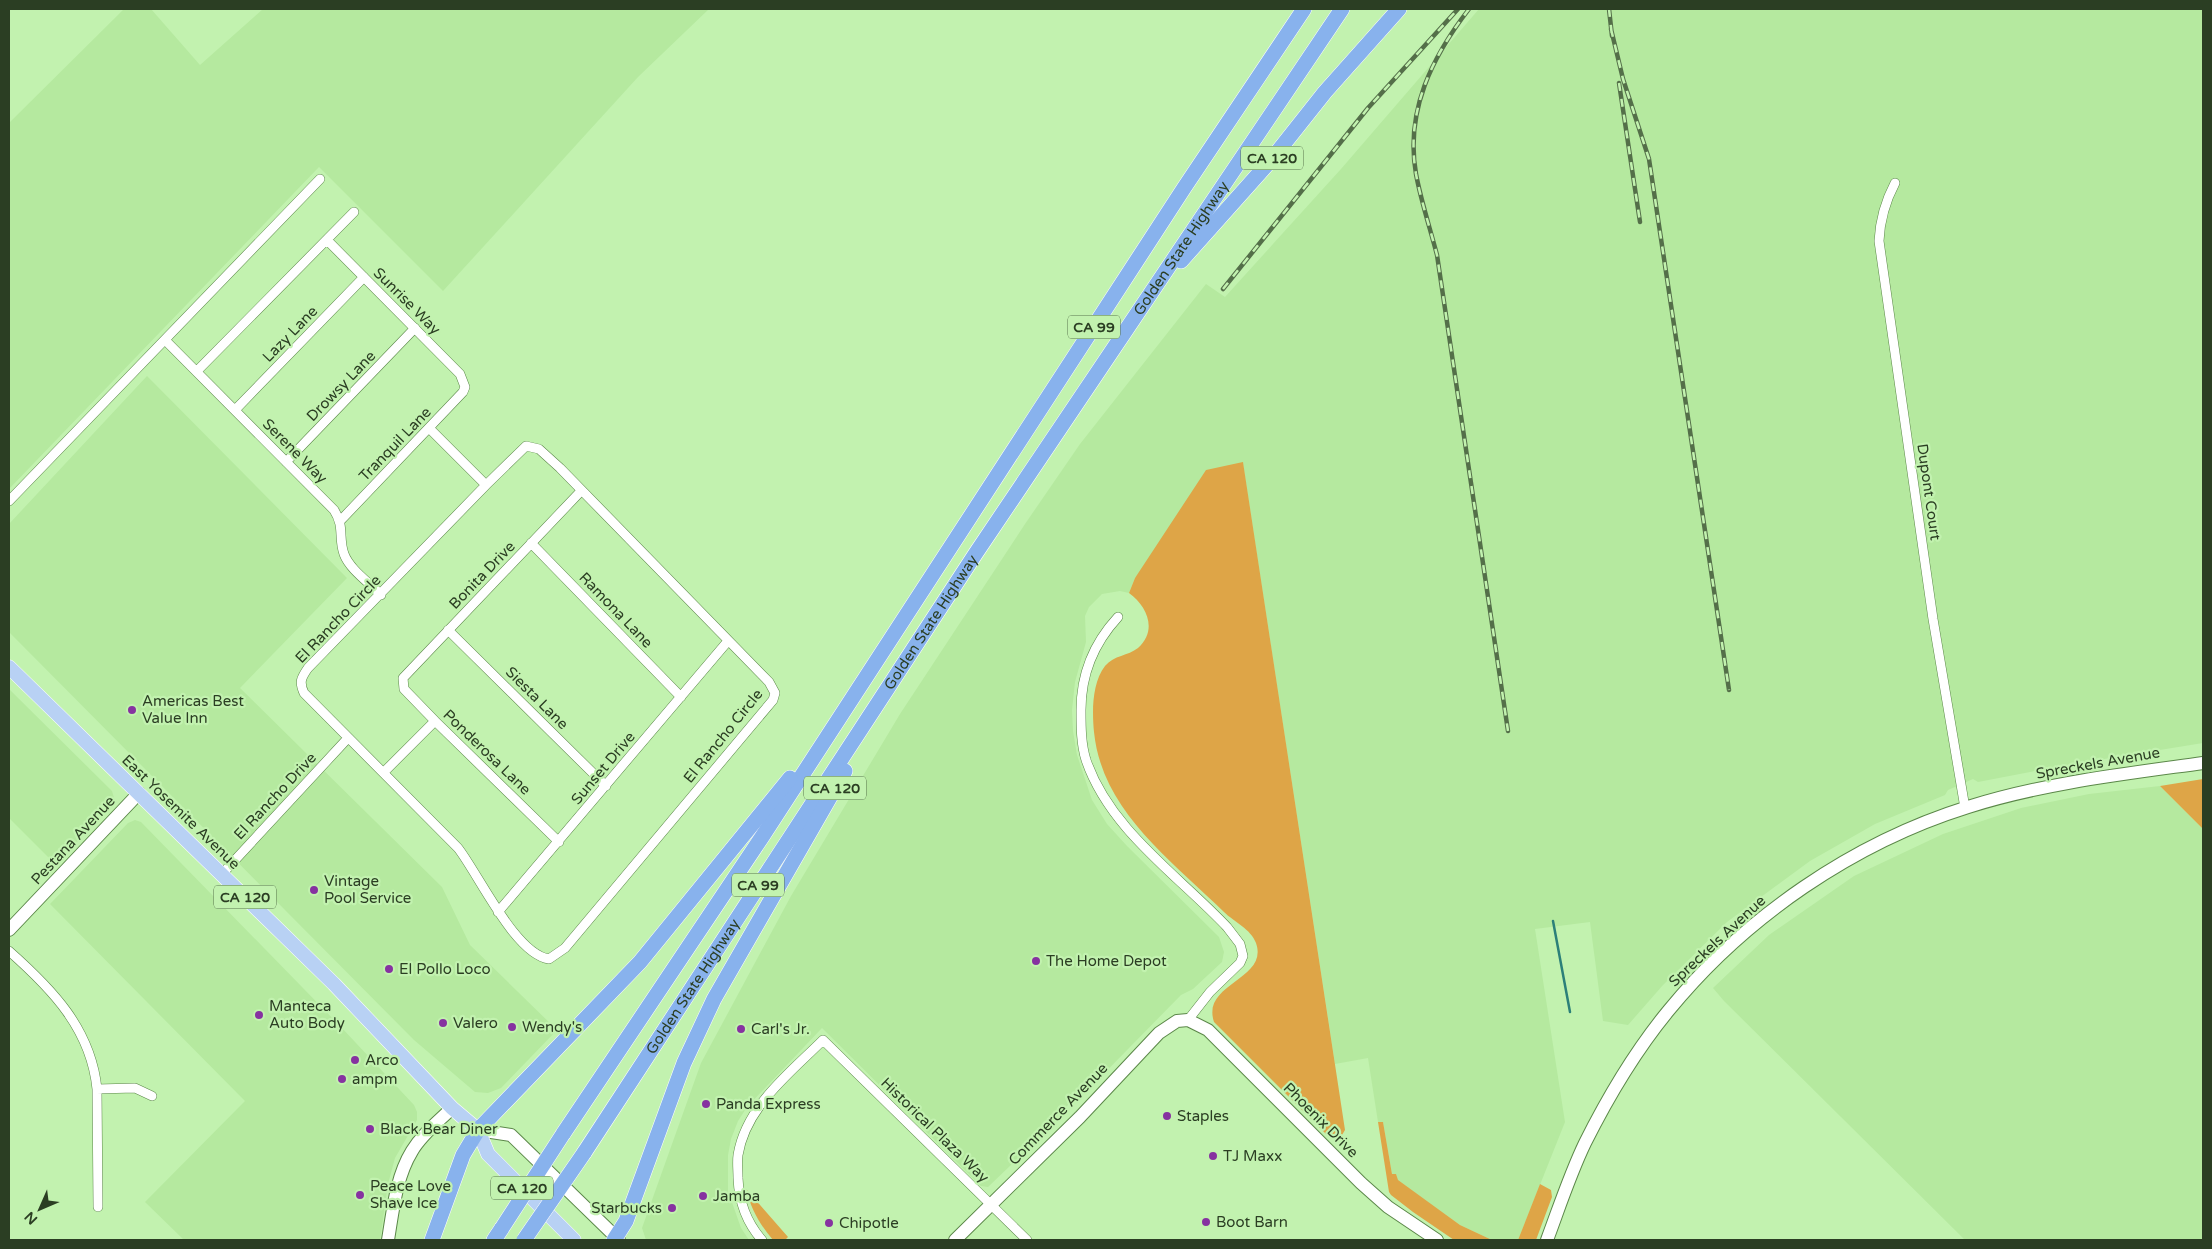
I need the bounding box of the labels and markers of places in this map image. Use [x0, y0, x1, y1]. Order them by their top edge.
place label: Americas Best Value Inn [142, 692, 244, 727]
marker: Americas Best Value Inn [126, 704, 138, 716]
place label: Vintage Pool Service [324, 872, 411, 907]
marker: Vintage Pool Service [308, 884, 320, 896]
place label: The Home Depot [1046, 952, 1167, 970]
marker: The Home Depot [1030, 955, 1042, 967]
place label: El Pollo Loco [399, 960, 491, 978]
marker: El Pollo Loco [383, 963, 395, 975]
place label: Manteca Auto Body [269, 997, 345, 1032]
marker: Manteca Auto Body [253, 1009, 265, 1021]
place label: Valero [453, 1014, 498, 1032]
marker: Valero [437, 1017, 449, 1029]
place label: Wendy's [522, 1018, 582, 1036]
place label: Carl's Jr. [751, 1020, 810, 1038]
marker: Wendy's [506, 1021, 518, 1033]
marker: Carl's Jr. [735, 1023, 747, 1035]
place label: Arco [365, 1051, 399, 1069]
marker: Arco [349, 1054, 361, 1066]
place label: ampm [352, 1070, 397, 1088]
marker: ampm [336, 1073, 348, 1085]
place label: Panda Express [716, 1095, 821, 1113]
marker: Panda Express [700, 1098, 712, 1110]
place label: Staples [1177, 1107, 1229, 1125]
marker: Staples [1161, 1110, 1173, 1122]
place label: Black Bear Diner [380, 1120, 498, 1138]
marker: Black Bear Diner [364, 1123, 376, 1135]
place label: TJ Maxx [1223, 1147, 1282, 1165]
marker: TJ Maxx [1207, 1150, 1219, 1162]
place label: Peace Love Shave Ice [370, 1177, 451, 1212]
place label: Jamba [713, 1187, 760, 1205]
marker: Peace Love Shave Ice [354, 1189, 366, 1201]
marker: Jamba [697, 1190, 709, 1202]
place label: Starbucks [591, 1199, 662, 1217]
marker: Starbucks [666, 1202, 678, 1214]
place label: Boot Barn [1216, 1213, 1288, 1231]
place label: Chipotle [839, 1214, 899, 1232]
marker: Boot Barn [1200, 1216, 1212, 1228]
marker: Chipotle [823, 1217, 835, 1229]

